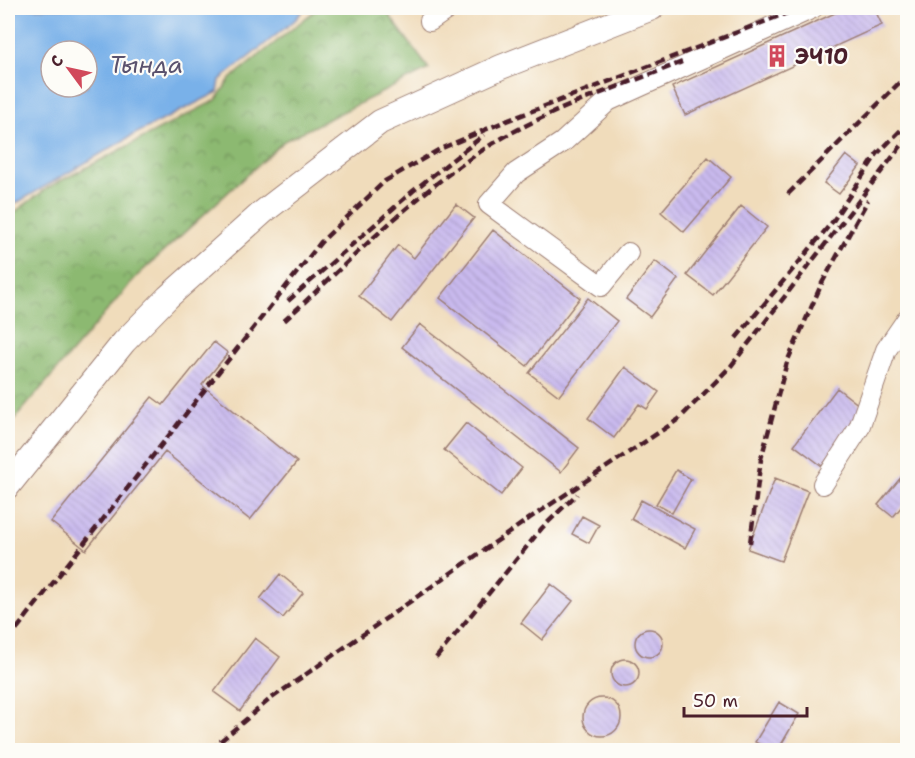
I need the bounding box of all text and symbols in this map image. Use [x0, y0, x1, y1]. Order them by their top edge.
north arrow [39, 39, 99, 99]
place label: ЭЧ10 [795, 42, 848, 71]
building icon: ЭЧ10 [764, 43, 790, 69]
water label: Тында [109, 49, 183, 81]
text: С [45, 51, 68, 71]
scale bar [684, 680, 807, 718]
text: 50 m [693, 689, 738, 713]

